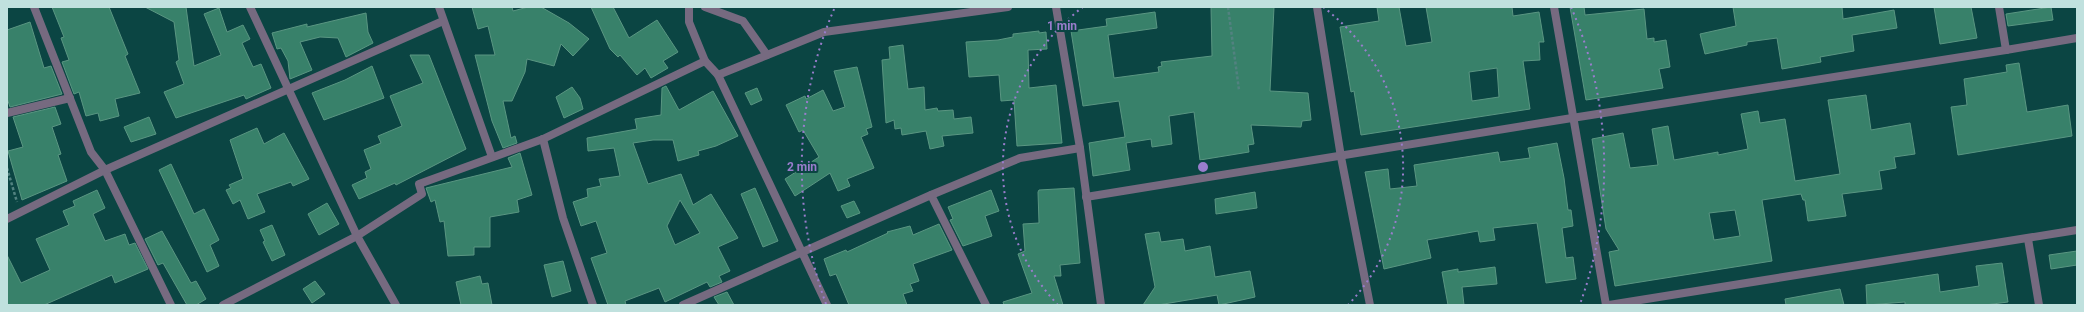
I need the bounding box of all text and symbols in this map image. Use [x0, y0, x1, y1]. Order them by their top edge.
text: 1 min [1047, 19, 1077, 33]
text: 2 min [787, 160, 817, 174]
centre of rings [1196, 160, 1210, 174]

